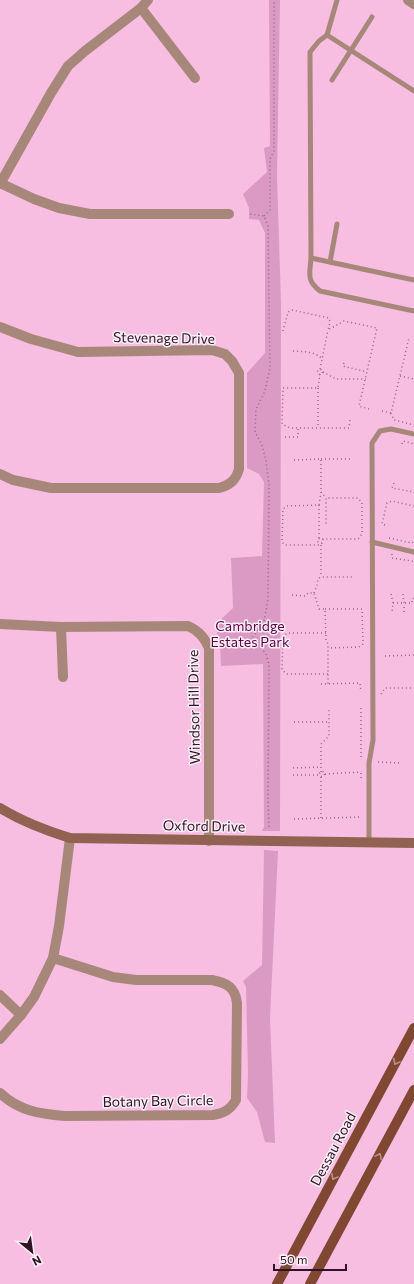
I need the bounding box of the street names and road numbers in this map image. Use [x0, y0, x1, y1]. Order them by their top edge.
street label: Stevenage Drive [113, 328, 215, 347]
street label: Windsor Hill Drive [184, 650, 203, 764]
street label: Oxford Drive [163, 816, 245, 835]
street label: Botany Bay Circle [103, 1091, 213, 1110]
street label: Dessau Road [306, 1109, 359, 1188]

